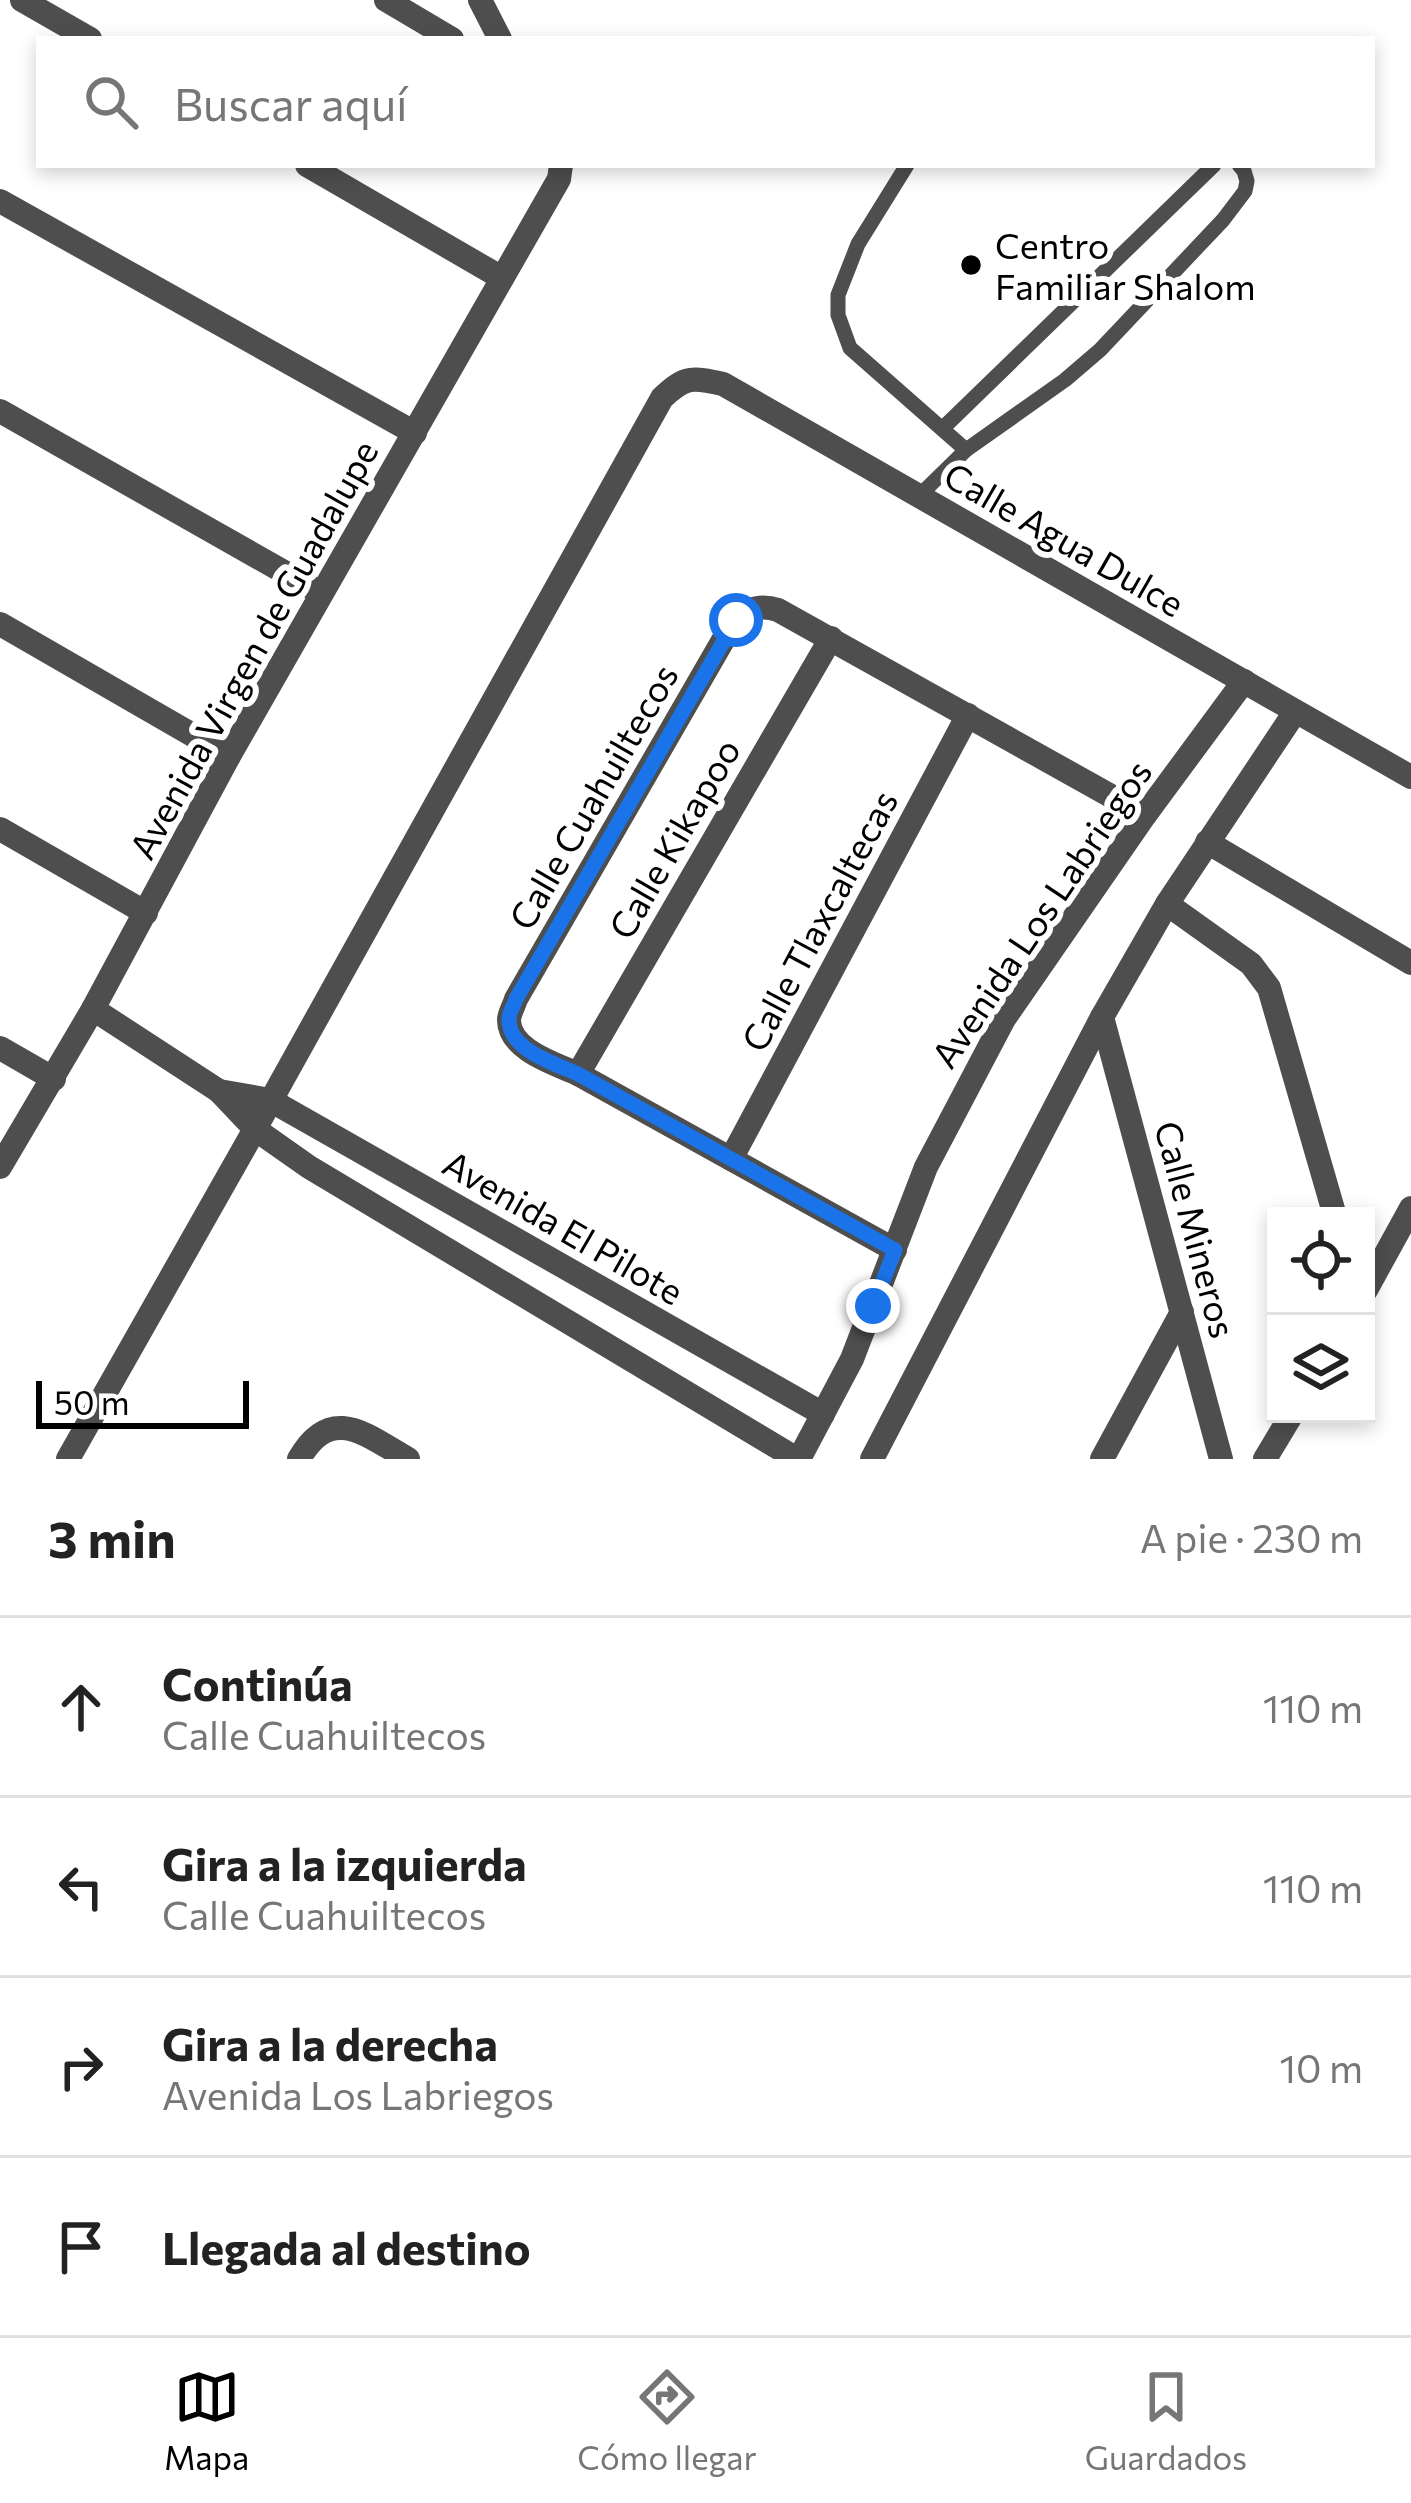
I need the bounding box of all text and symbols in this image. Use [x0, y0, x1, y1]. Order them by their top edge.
search box [36, 36, 1375, 168]
icon: search [78, 69, 144, 135]
text: Buscar aquí [174, 75, 408, 130]
place label: Centro Familiar Shalom [995, 222, 1256, 307]
marker: Centro Familiar Shalom [958, 252, 984, 278]
street label: Avenida Virgen de Guadalupe [118, 432, 386, 866]
street label: Calle Agua Dulce [937, 452, 1193, 624]
route start [709, 593, 763, 647]
street label: Calle Cuahuiltecos [498, 655, 686, 937]
street label: Calle Kikapoo [598, 730, 748, 946]
street label: Avenida Los Labriegos [921, 751, 1159, 1075]
street label: Calle Tlaxcaltecas [731, 782, 905, 1058]
street label: Calle Mineros [1147, 1116, 1247, 1342]
street label: Avenida El Pilote [436, 1139, 692, 1313]
map controls [1267, 1207, 1375, 1423]
button: locate [1267, 1207, 1375, 1315]
route end [846, 1279, 900, 1333]
button: layers [1267, 1315, 1375, 1423]
scale bar [36, 1375, 249, 1428]
text: 50 m [54, 1381, 130, 1422]
text: 3 min [48, 1506, 176, 1569]
text: A pie · 230 m [1140, 1513, 1363, 1561]
text: Continúa [162, 1655, 353, 1710]
icon: ahead [48, 1674, 114, 1740]
text: 110 m [1263, 1683, 1363, 1731]
text: Calle Cuahuiltecos [162, 1710, 486, 1758]
text: Gira a la izquierda [162, 1835, 527, 1890]
icon: left [48, 1854, 114, 1920]
text: 110 m [1263, 1863, 1363, 1911]
text: Calle Cuahuiltecos [162, 1890, 486, 1938]
text: Gira a la derecha [162, 2015, 498, 2070]
icon: right [48, 2034, 114, 2100]
text: 10 m [1279, 2043, 1363, 2091]
text: Avenida Los Labriegos [162, 2070, 554, 2118]
icon: arrive [48, 2214, 114, 2280]
text: Llegada al destino [162, 2219, 531, 2274]
tab: Mapa [164, 2364, 249, 2477]
tab: Cómo llegar [577, 2364, 757, 2477]
tab: Guardados [1085, 2364, 1247, 2477]

